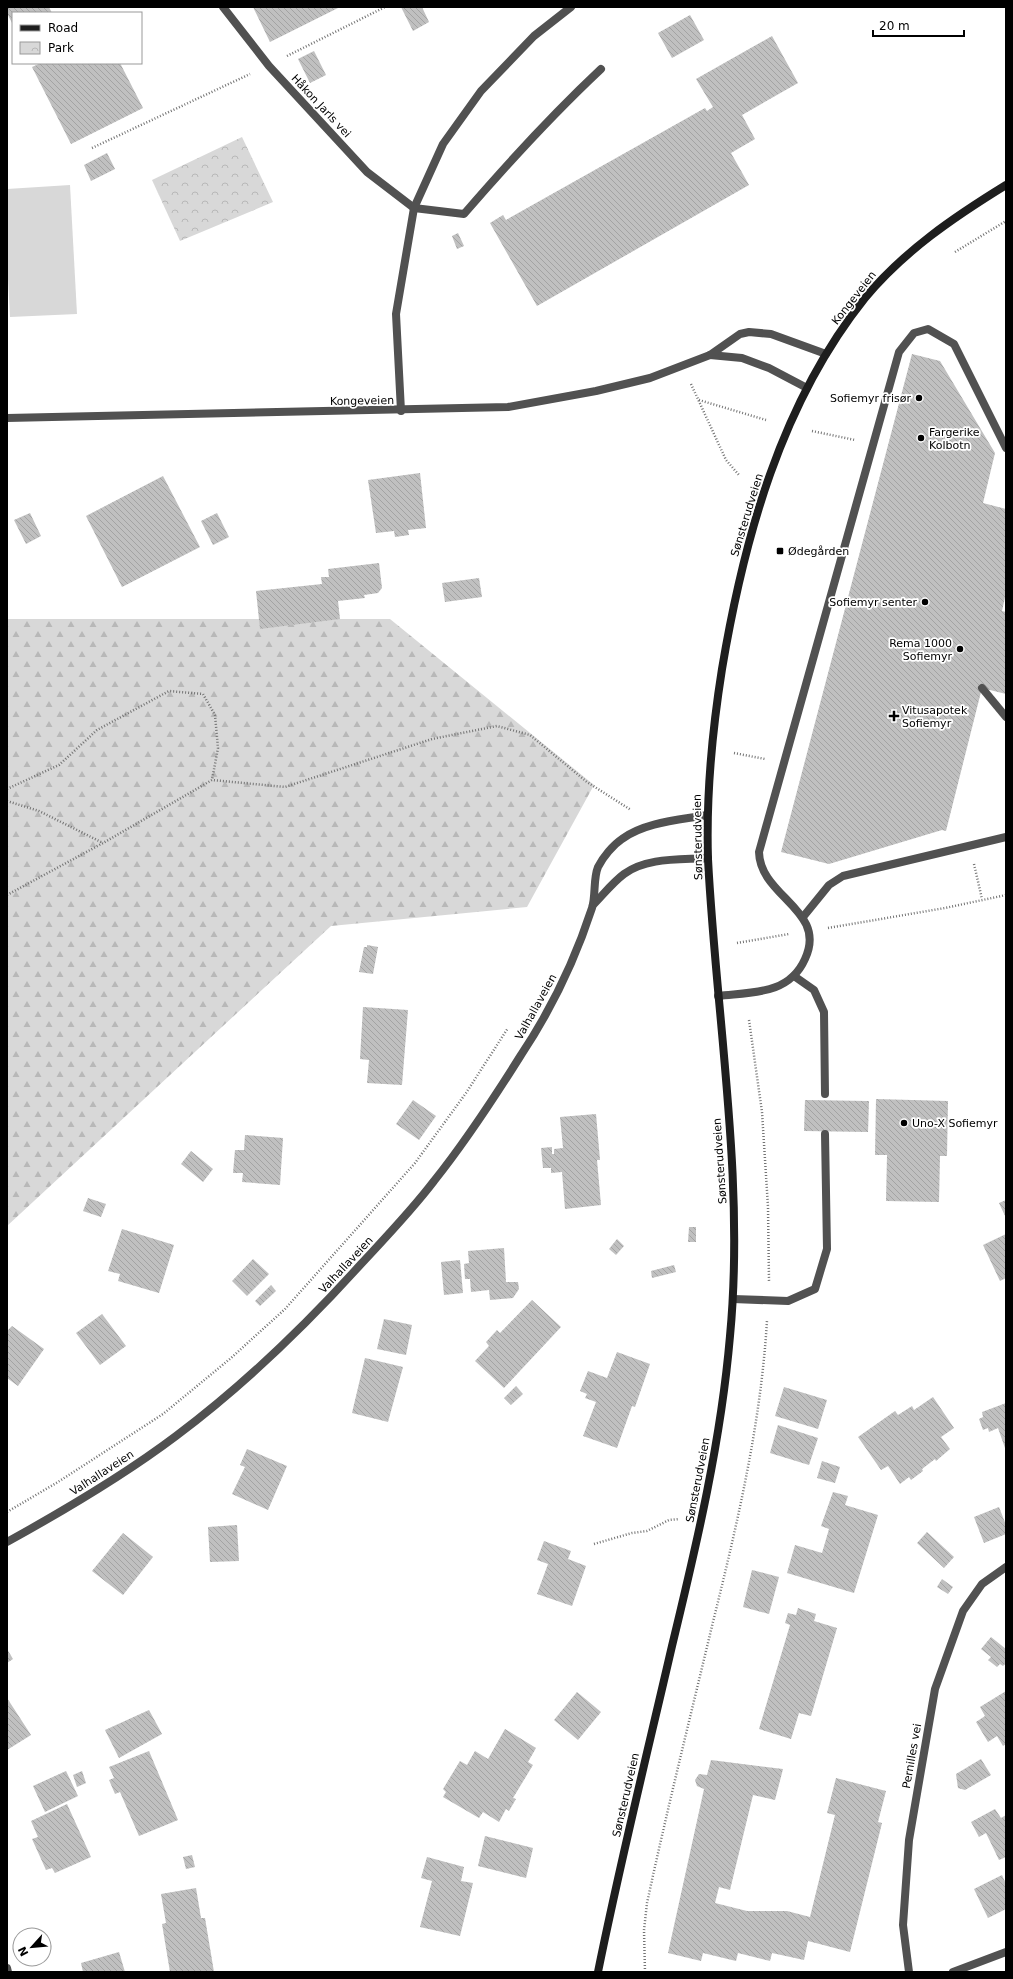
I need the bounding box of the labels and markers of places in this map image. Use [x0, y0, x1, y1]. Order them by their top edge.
place label: Sofiemyr frisør [830, 392, 911, 405]
marker: Sofiemyr frisør [914, 393, 924, 403]
place label: Fargerike Kolbotn [929, 426, 980, 452]
marker: Fargerike Kolbotn [916, 433, 926, 443]
place label: Ødegården [788, 545, 849, 558]
marker: Ødegården [775, 546, 785, 556]
place label: Sofiemyr senter [829, 596, 917, 609]
marker: Sofiemyr senter [920, 597, 930, 607]
place label: Rema 1000 Sofiemyr [889, 637, 952, 663]
marker: Rema 1000 Sofiemyr [955, 644, 965, 654]
place label: Vitusapotek Sofiemyr [902, 704, 968, 730]
marker: Vitusapotek Sofiemyr [889, 711, 899, 721]
place label: Uno-X Sofiemyr [912, 1117, 998, 1130]
marker: Uno-X Sofiemyr [899, 1118, 909, 1128]

